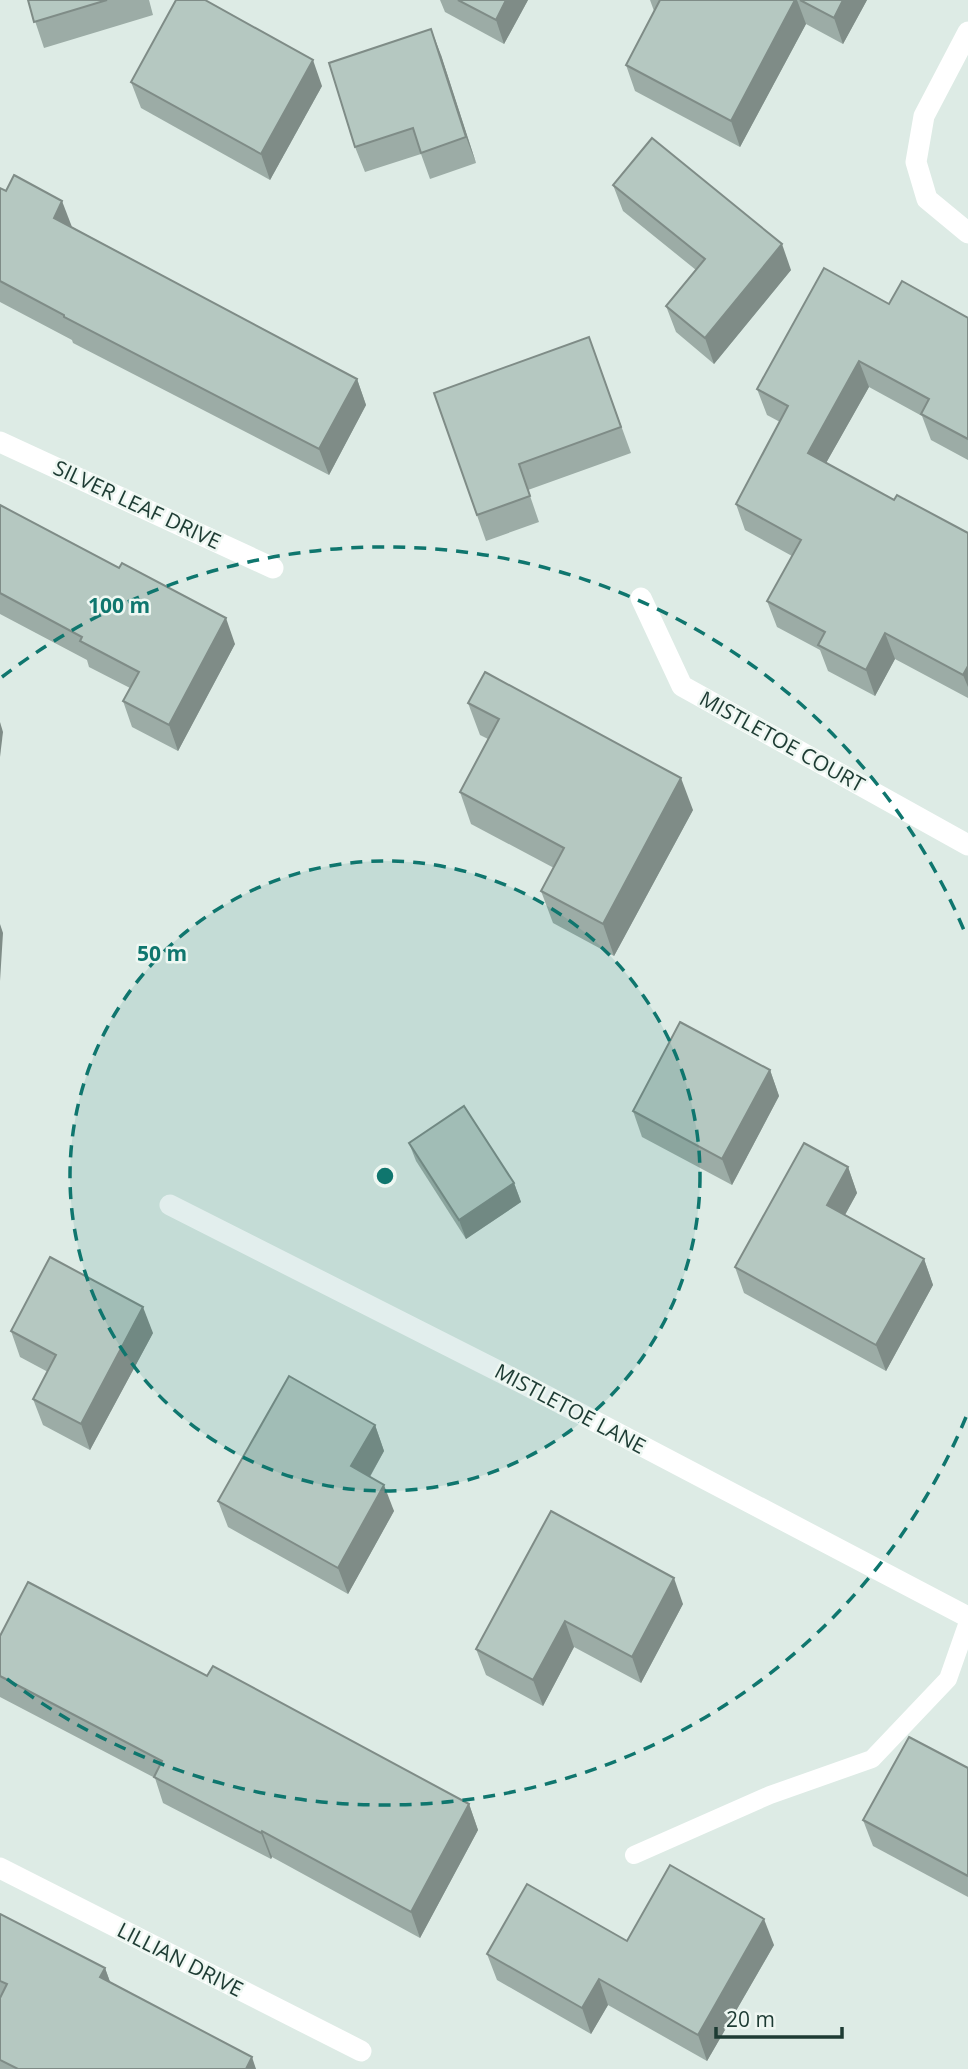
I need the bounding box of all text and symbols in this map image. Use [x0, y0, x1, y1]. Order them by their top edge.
street label: SILVER LEAF DRIVE [49, 453, 226, 555]
text: 100 m [88, 591, 150, 619]
street label: MISTLETOE COURT [695, 684, 871, 798]
text: 50 m [137, 939, 187, 967]
centre of rings [373, 1164, 397, 1188]
street label: MISTLETOE LANE [490, 1357, 651, 1460]
street label: LILLIAN DRIVE [113, 1915, 248, 2003]
scale bar [716, 1996, 842, 2040]
text: 20 m [726, 2005, 775, 2033]

